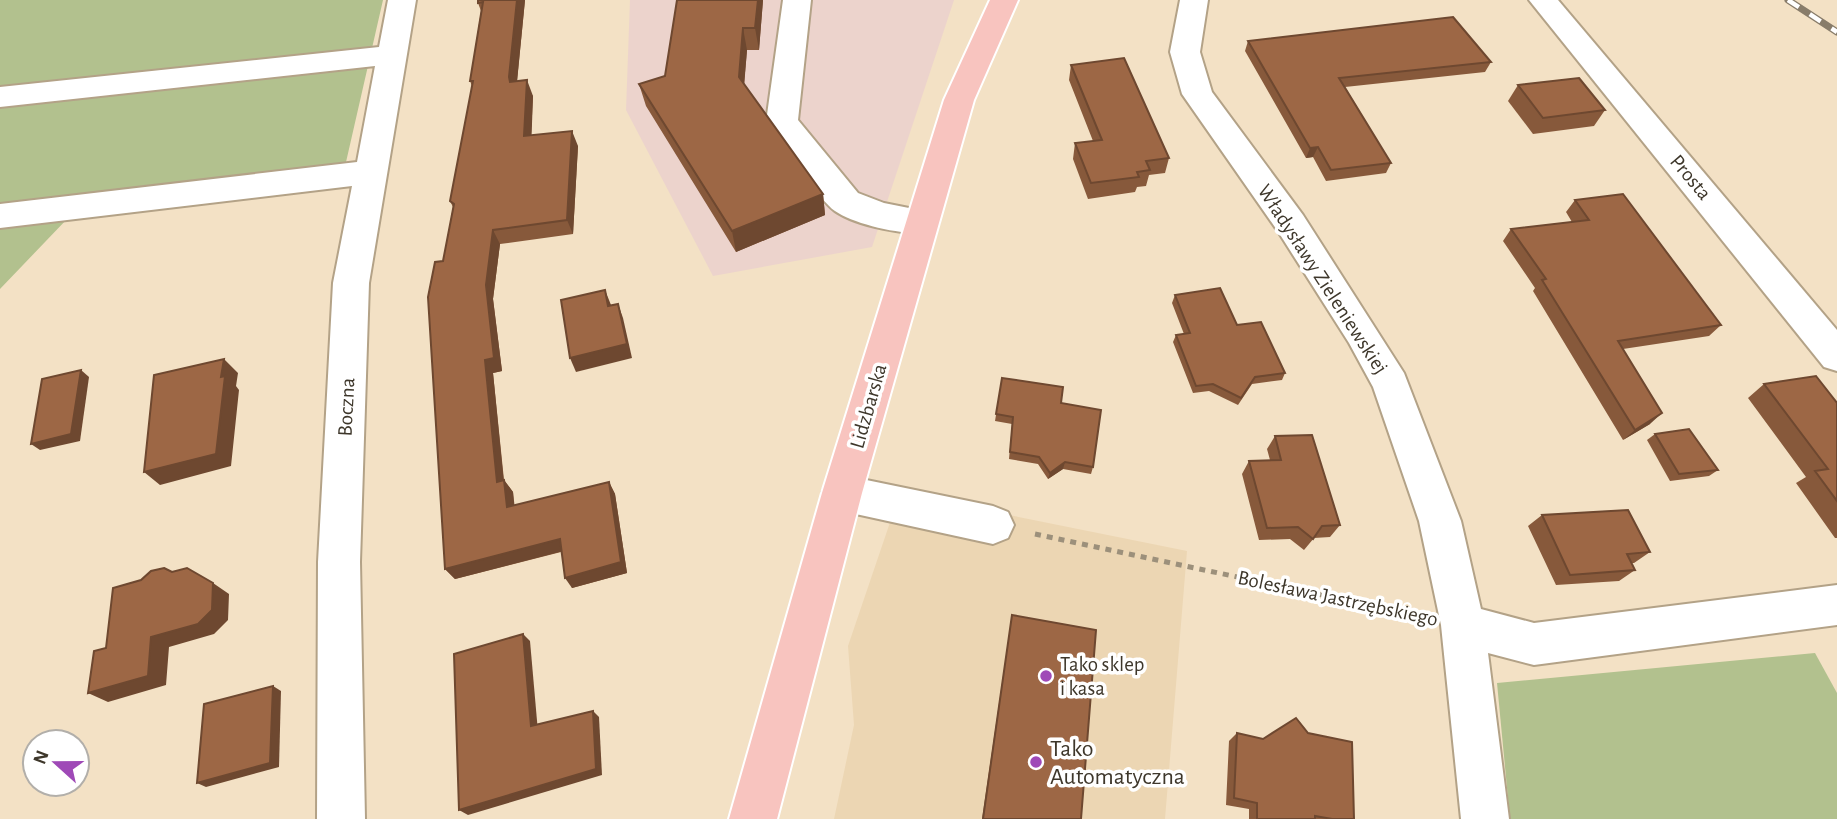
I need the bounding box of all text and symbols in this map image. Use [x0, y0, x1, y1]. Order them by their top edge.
street label: Prosta [1666, 151, 1716, 204]
street label: Władysławy Zieleniewskiej [1254, 181, 1392, 378]
street label: Lidzbarska [846, 361, 891, 451]
street label: Boczna [334, 377, 359, 437]
street label: Bolesława Jastrzębskiego [1236, 567, 1440, 630]
place label: Tako sklep i kasa [1060, 654, 1145, 699]
marker: Tako sklep i kasa [1038, 668, 1054, 684]
north arrow [21, 728, 91, 798]
place label: Tako Automatyczna [1050, 737, 1185, 789]
text: N [30, 748, 53, 767]
marker: Tako Automatyczna [1028, 754, 1044, 770]

